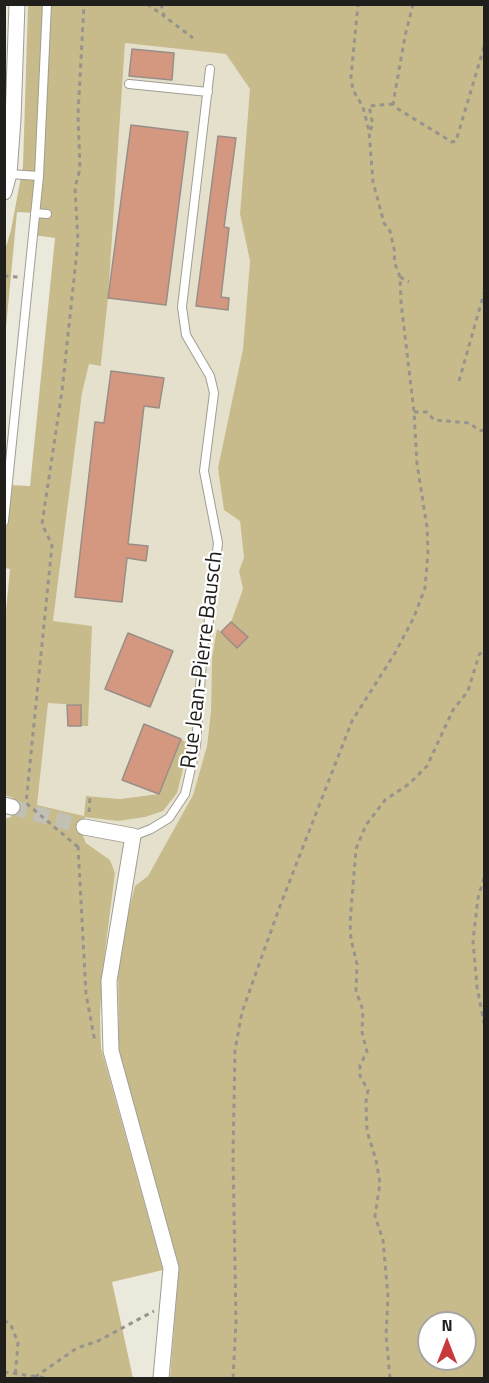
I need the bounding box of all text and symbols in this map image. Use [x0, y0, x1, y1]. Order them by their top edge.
street label: Rue Jean-Pierre Bausch [177, 550, 229, 770]
north arrow [417, 1311, 477, 1371]
text: N [441, 1313, 453, 1337]

